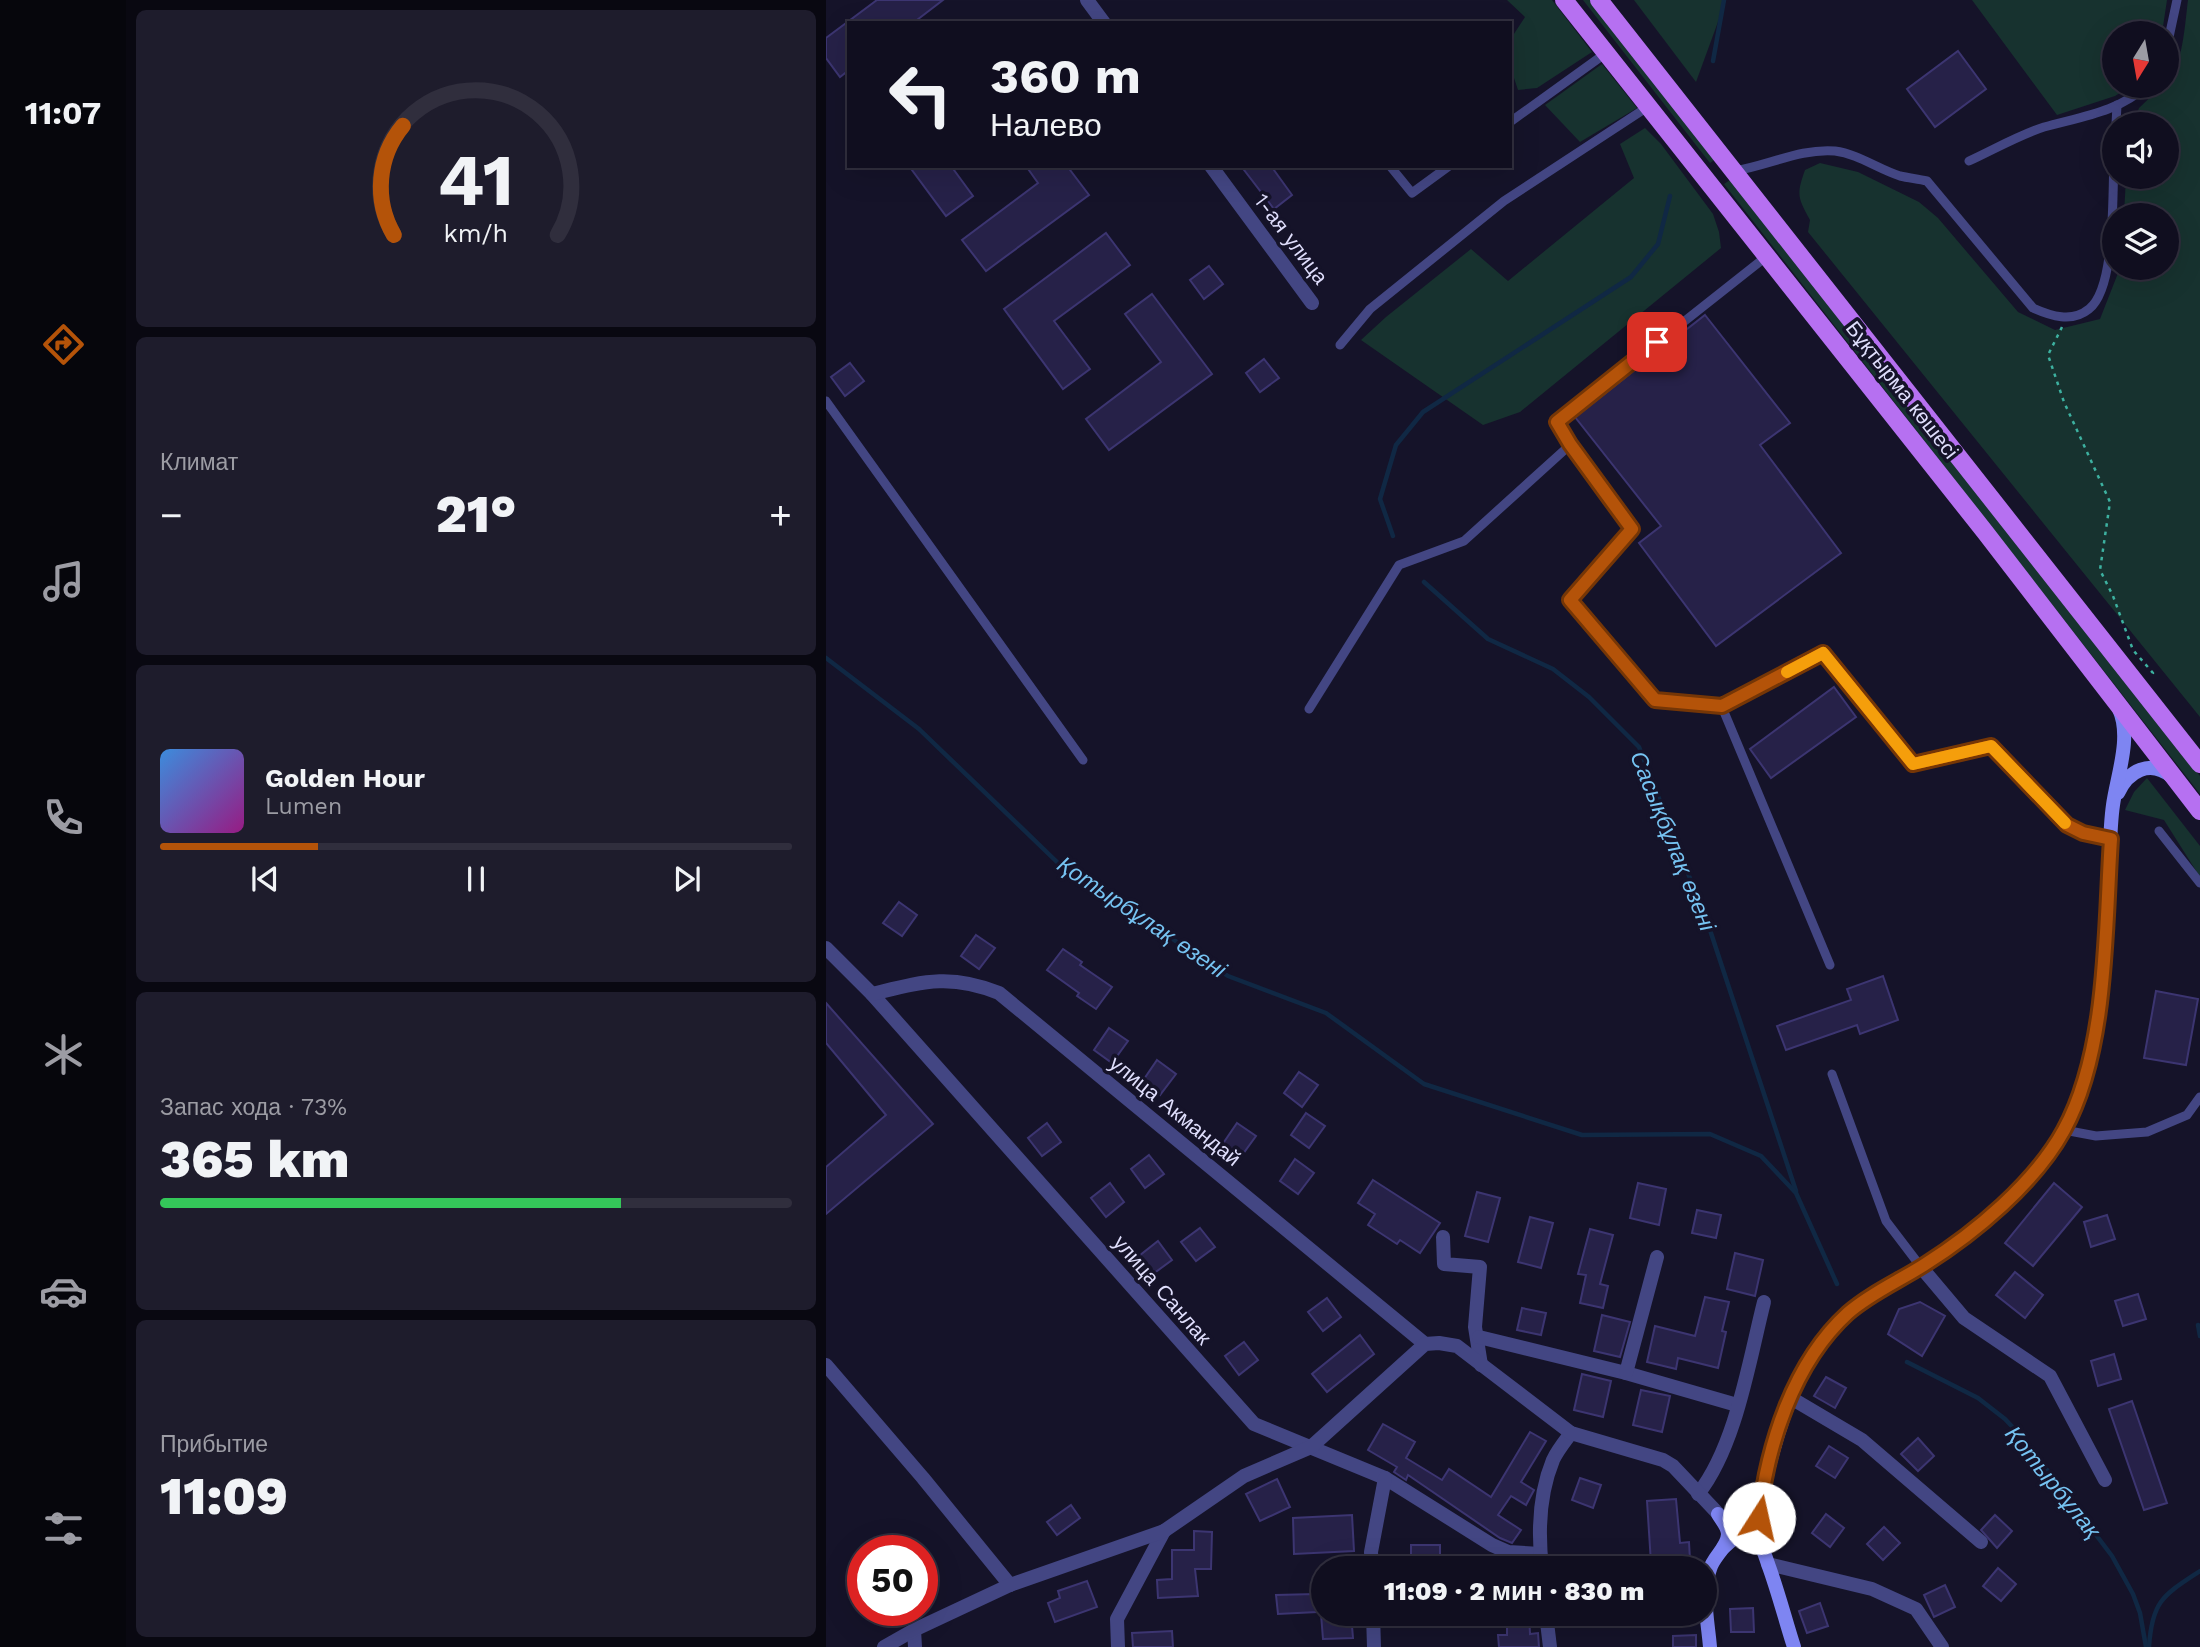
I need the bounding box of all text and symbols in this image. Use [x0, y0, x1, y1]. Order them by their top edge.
north arrow [2102, 21, 2179, 98]
map controls [2102, 21, 2179, 280]
text: 360 m [990, 47, 1141, 105]
icon: left [875, 49, 966, 140]
text: 11:07 [25, 94, 101, 132]
text: Налево [990, 106, 1102, 144]
button: sound [2102, 112, 2179, 189]
text: 41 [438, 137, 514, 223]
street label: 1-ая улица [1249, 189, 1334, 289]
button: layers [2102, 203, 2179, 280]
text: km/h [444, 219, 508, 248]
pin [1627, 312, 1687, 372]
street label: Бұқтырма көшесі [1841, 316, 1964, 463]
icon: directions [39, 320, 88, 369]
icon: arrive [1638, 323, 1676, 361]
text: Климат [160, 449, 238, 476]
text: 21° [436, 484, 516, 545]
text: − [160, 493, 183, 537]
text: + [769, 493, 792, 537]
icon: music [39, 557, 88, 606]
water label: Сасықбұлақ өзені [1624, 747, 1721, 936]
text: Golden Hour [265, 763, 425, 793]
icon: phone [39, 793, 88, 842]
text: Lumen [265, 793, 342, 820]
water label: Қотырбұлақ өзені [1052, 851, 1232, 984]
icon: previous [246, 860, 284, 898]
icon: pause [457, 860, 495, 898]
icon: next [668, 860, 706, 898]
icon: climate [39, 1030, 88, 1079]
street label: улица Акмандай [1105, 1050, 1246, 1171]
text: Запас хода · 73% [160, 1094, 347, 1121]
text: 365 km [160, 1129, 350, 1190]
street label: улица Санлак [1108, 1230, 1217, 1350]
icon: car [39, 1267, 88, 1316]
water label: Қотырбұлақ [1999, 1421, 2107, 1545]
text: Прибытие [160, 1431, 268, 1458]
text: 11:09 [160, 1466, 288, 1527]
position arrow [1722, 1481, 1796, 1555]
icon: filters [39, 1504, 88, 1553]
speed limit sign: 50 [847, 1535, 938, 1626]
text: 11:09 · 2 мин · 830 m [1384, 1576, 1644, 1606]

